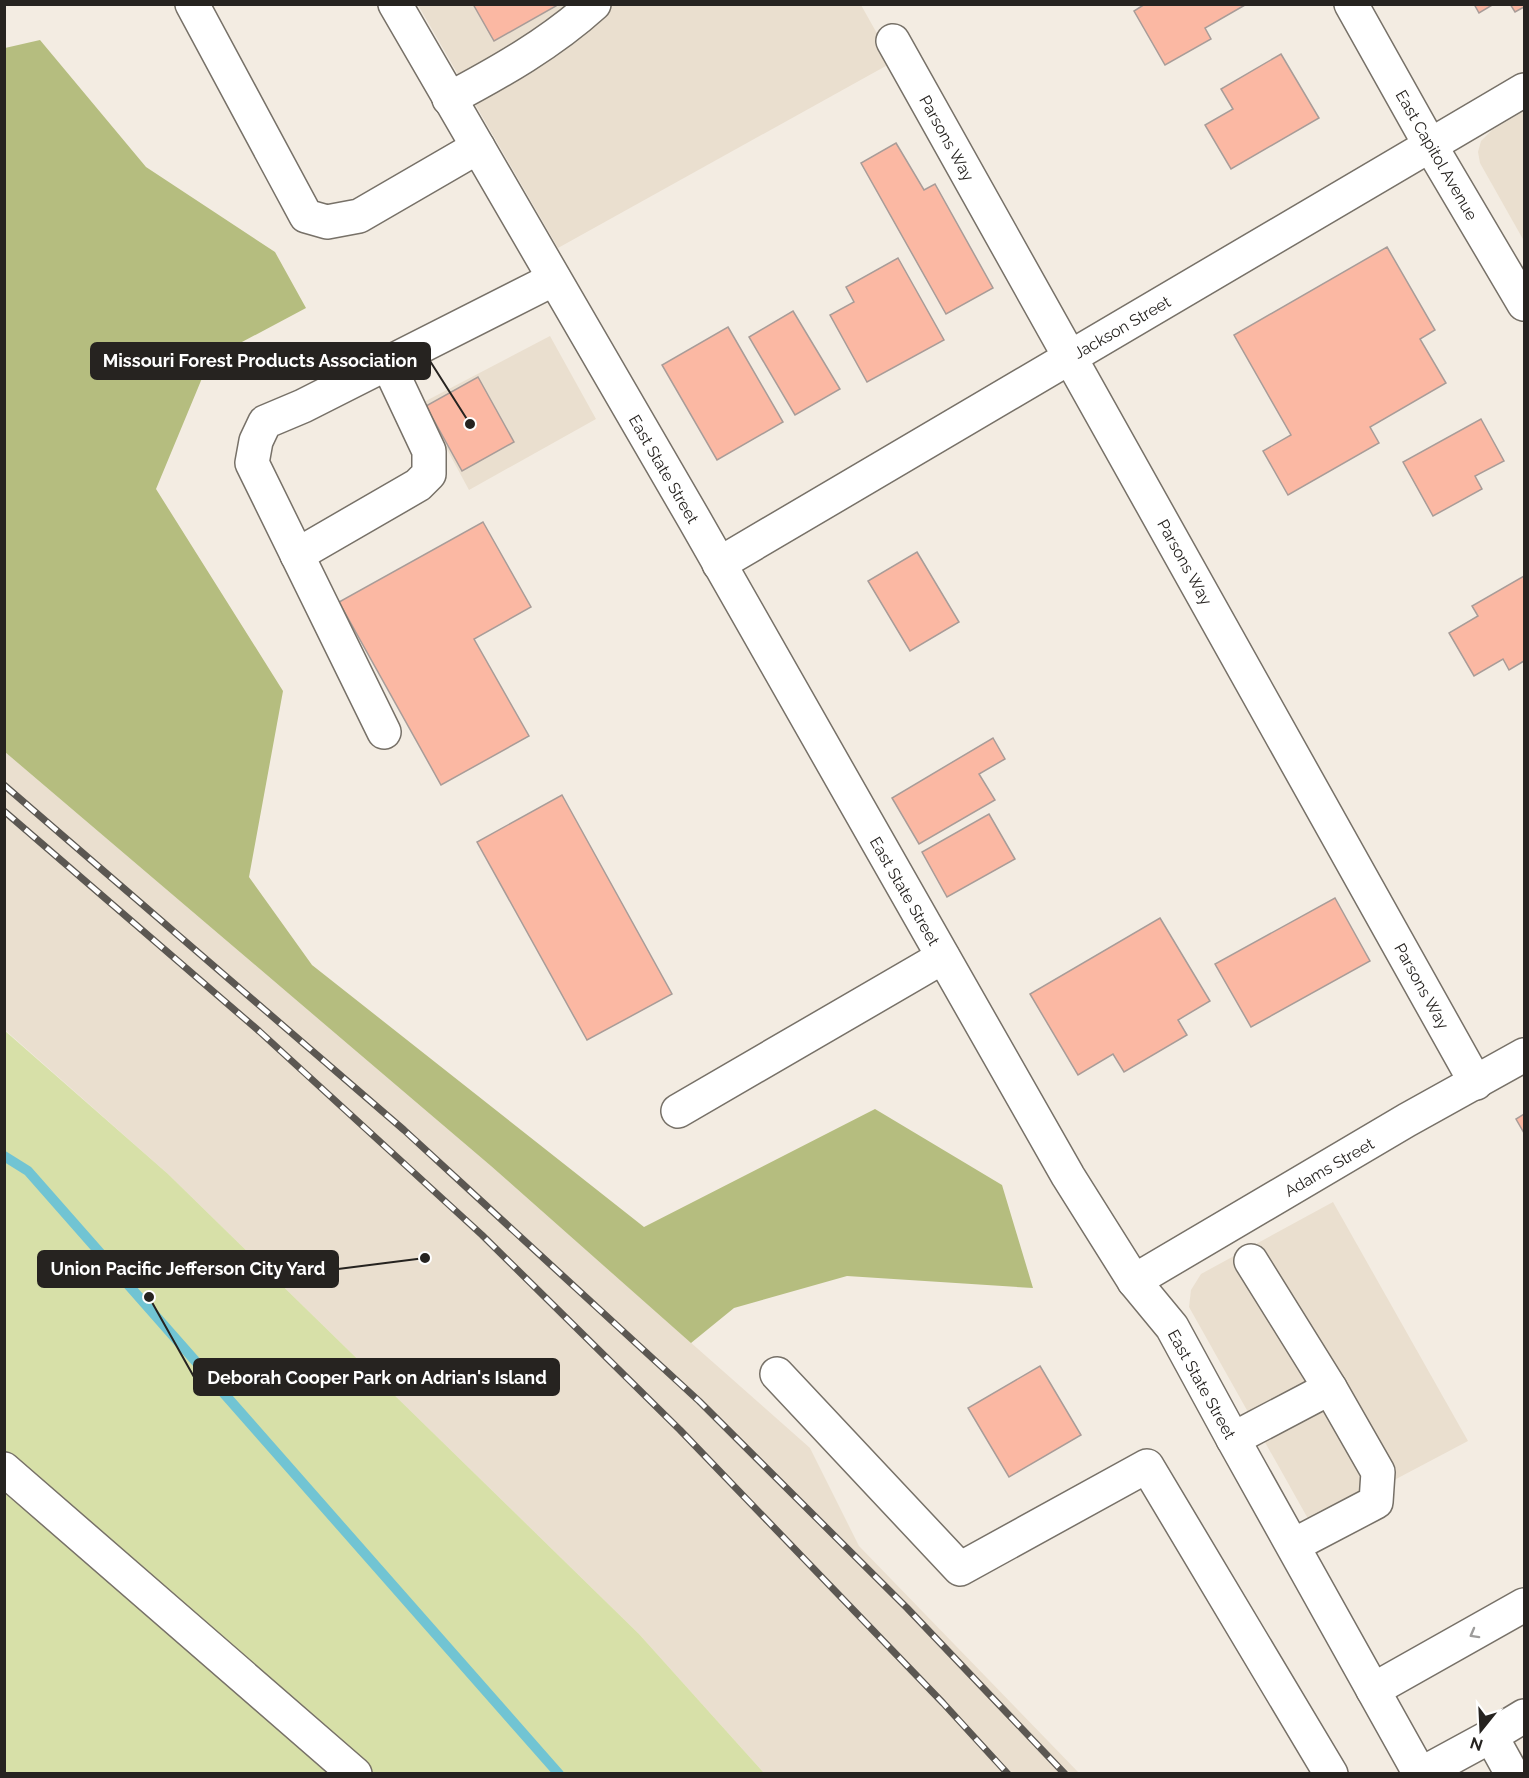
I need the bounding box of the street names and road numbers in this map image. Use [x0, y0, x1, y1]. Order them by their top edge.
street label: East Capitol Avenue [1392, 87, 1482, 224]
street label: Parsons Way [915, 92, 978, 185]
street label: Jackson Street [1070, 292, 1175, 363]
street label: East State Street [625, 412, 703, 527]
street label: Parsons Way [1153, 516, 1216, 609]
street label: East State Street [866, 834, 944, 949]
street label: Parsons Way [1390, 940, 1453, 1033]
street label: Adams Street [1281, 1134, 1378, 1201]
street label: East State Street [1164, 1326, 1240, 1443]

